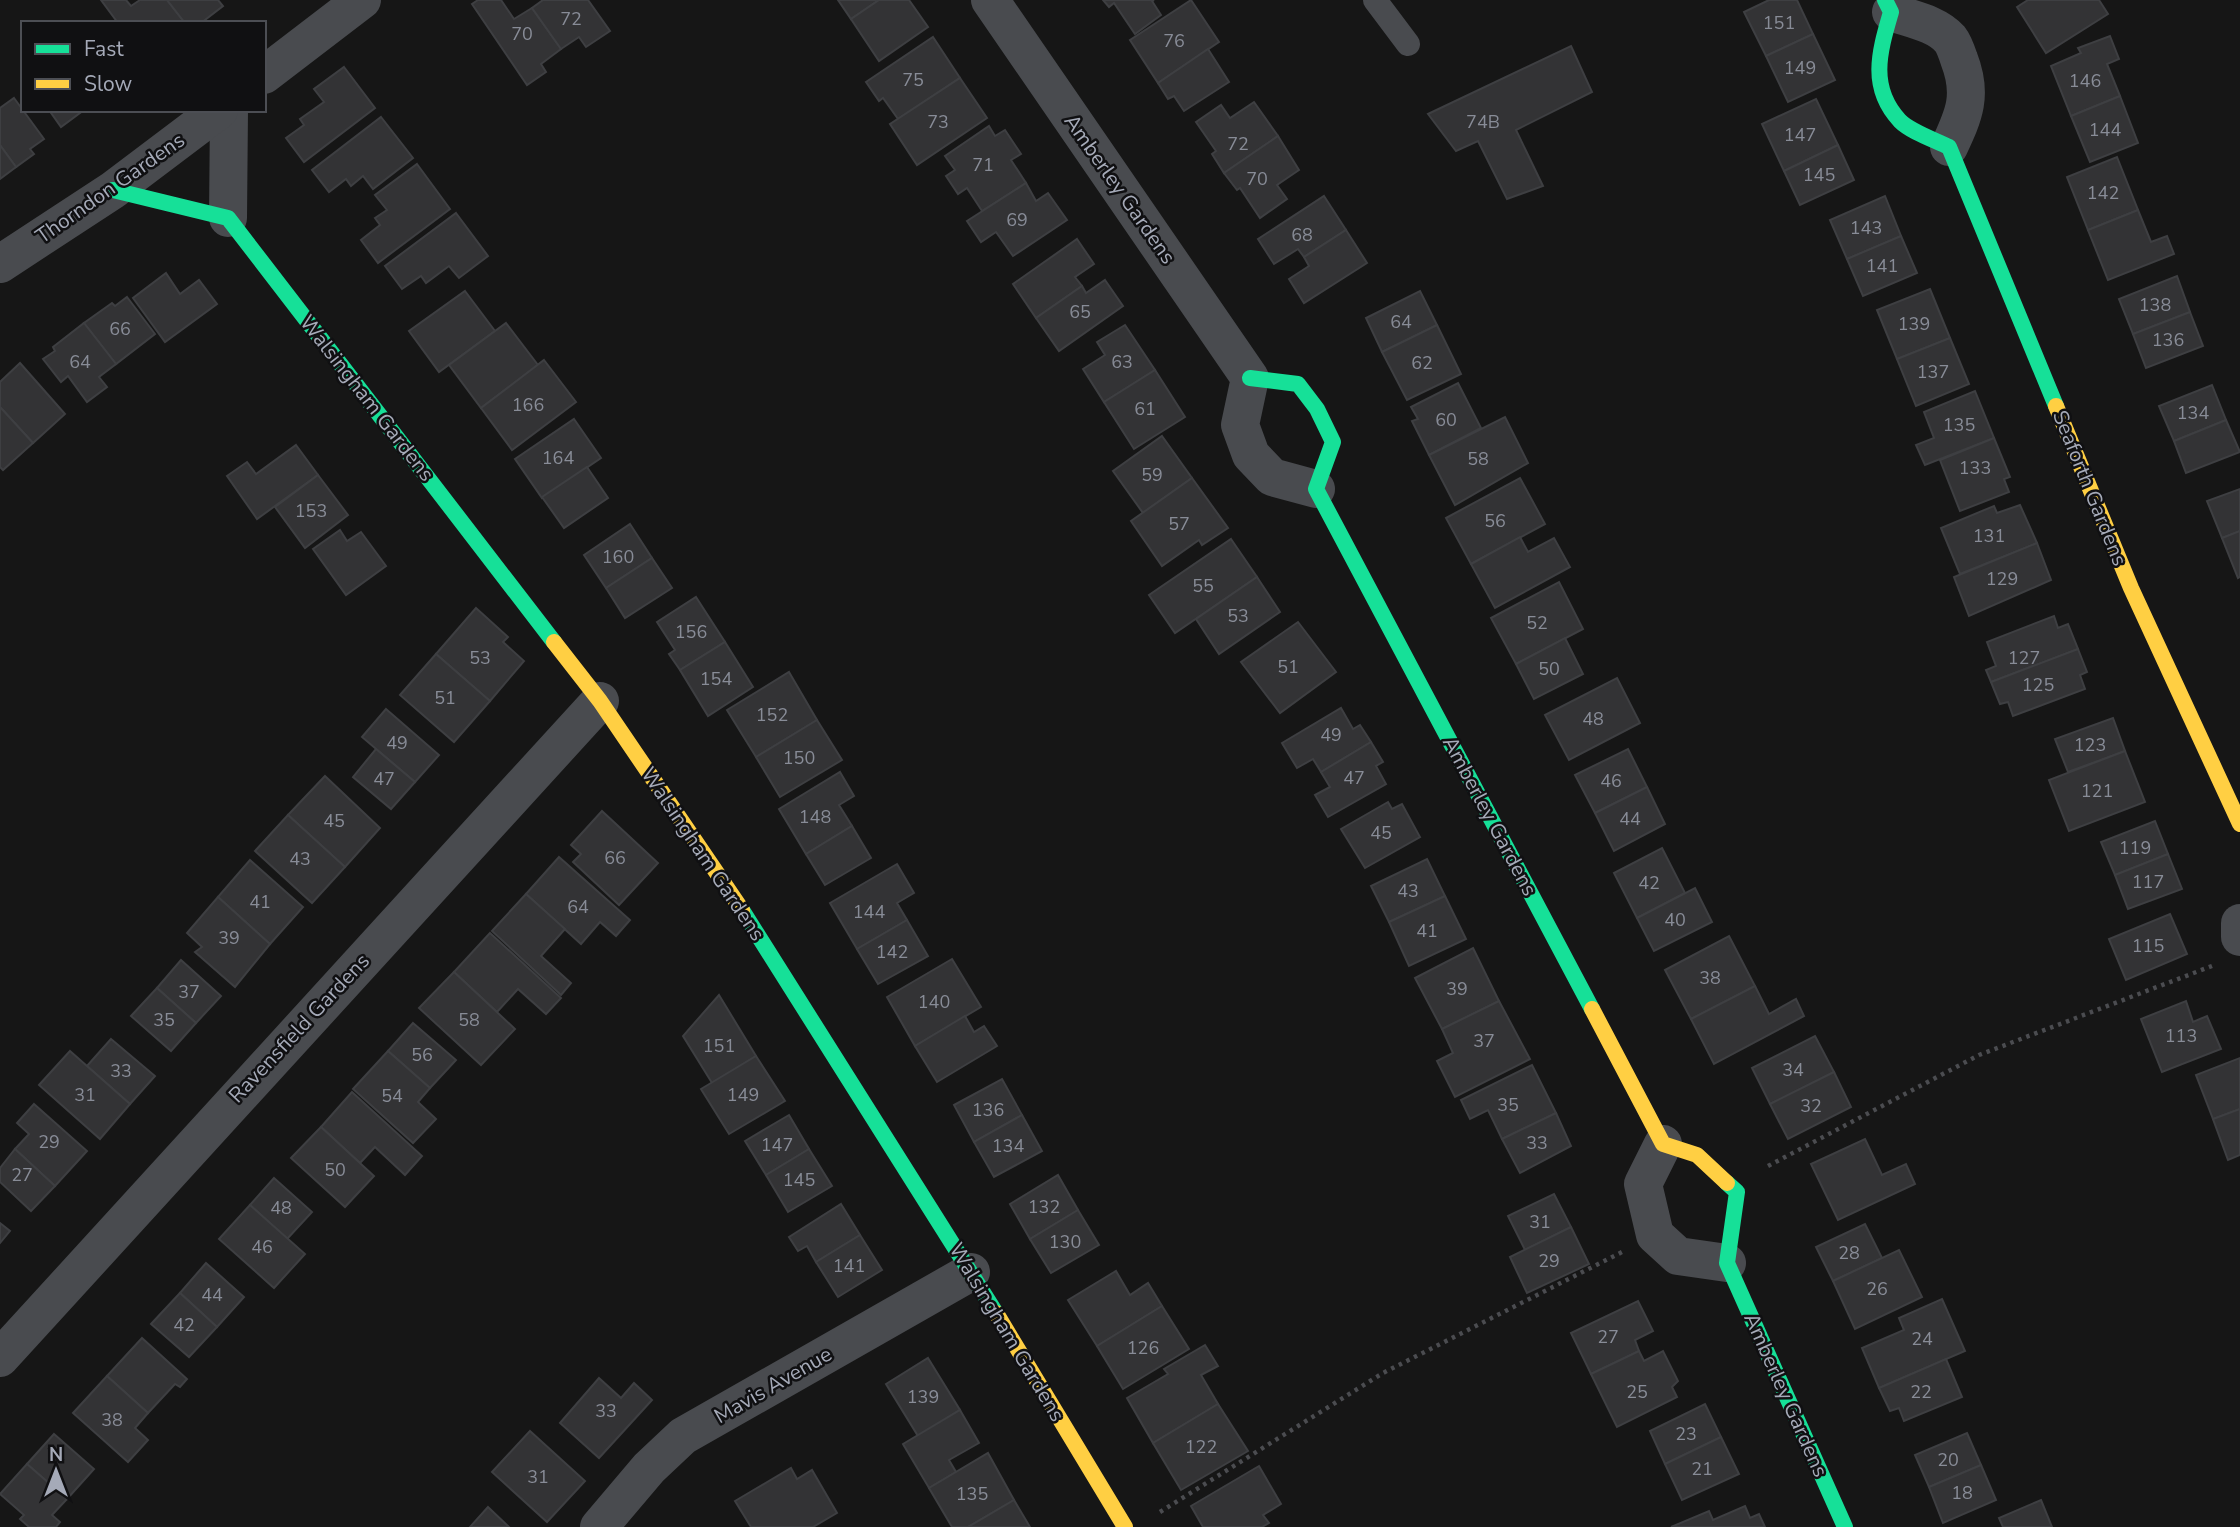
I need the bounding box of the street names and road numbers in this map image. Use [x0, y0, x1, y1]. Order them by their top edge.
street label: Amberley Gardens [1058, 109, 1182, 269]
street label: Thorndon Gardens [30, 126, 190, 250]
street label: Walsingham Gardens [293, 309, 441, 487]
street label: Seaforth Gardens [2046, 406, 2134, 570]
street label: Amberley Gardens [1436, 731, 1544, 901]
street label: Walsingham Gardens [634, 762, 772, 946]
street label: Ravensfield Gardens [222, 947, 376, 1109]
street label: Walsingham Gardens [942, 1237, 1072, 1427]
street label: Amberley Gardens [1737, 1309, 1835, 1481]
street label: Mavis Avenue [709, 1340, 837, 1430]

